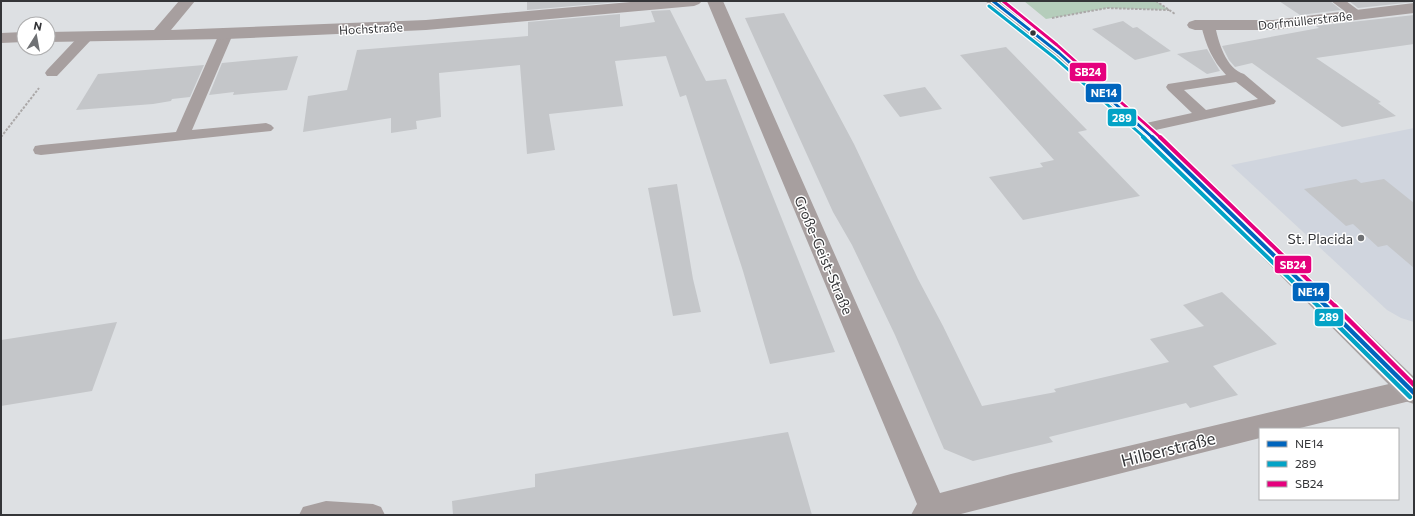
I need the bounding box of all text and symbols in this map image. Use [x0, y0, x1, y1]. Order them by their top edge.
street label: Dorfmüllerstraße [1257, 8, 1353, 32]
north arrow [16, 16, 56, 56]
text: N [33, 19, 43, 33]
street label: Hochstraße [339, 19, 403, 37]
unlabelled marker [1028, 28, 1038, 38]
line badge: SB24 [1069, 62, 1107, 82]
text: SB24 [1075, 65, 1102, 78]
line badge: NE14 [1085, 83, 1122, 103]
text: NE14 [1091, 86, 1118, 99]
line badge: 289 [1107, 108, 1137, 127]
text: 289 [1112, 111, 1132, 124]
street label: Große-Geist-Straße [791, 193, 857, 317]
place label: St. Placida [1288, 230, 1353, 247]
marker: St. Placida [1356, 233, 1366, 243]
line badge: SB24 [1274, 255, 1312, 274]
text: SB24 [1280, 258, 1307, 271]
line badge: NE14 [1292, 282, 1330, 302]
text: NE14 [1298, 285, 1325, 298]
line badge: 289 [1314, 308, 1344, 327]
text: 289 [1319, 310, 1339, 323]
street label: Hilberstraße [1119, 427, 1217, 471]
legend [1259, 428, 1399, 500]
text: NE14 [1295, 436, 1324, 450]
text: 289 [1295, 456, 1316, 470]
text: SB24 [1295, 476, 1323, 490]

